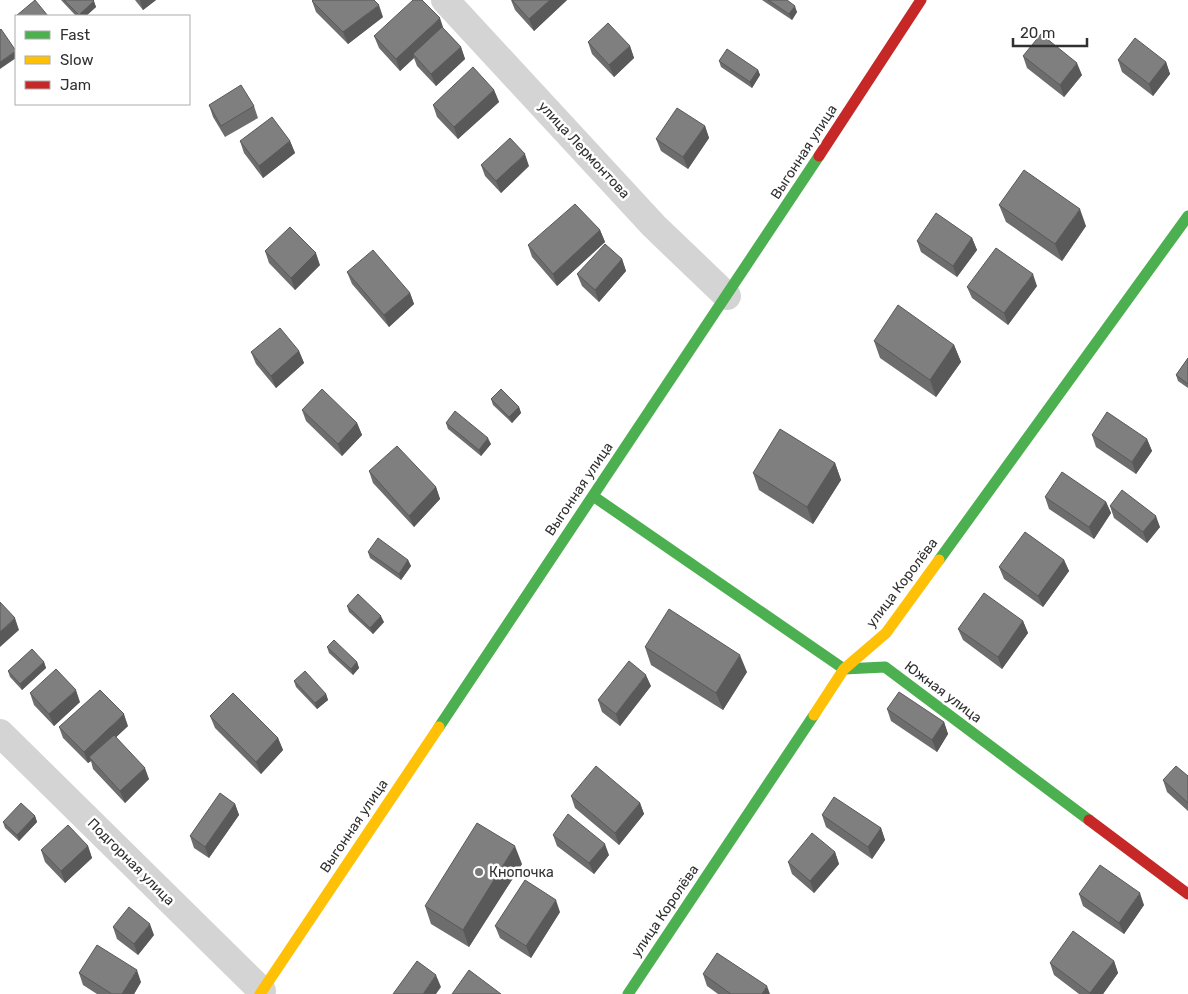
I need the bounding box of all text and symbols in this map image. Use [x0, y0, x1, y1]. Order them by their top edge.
legend [15, 15, 190, 105]
scale bar [1013, 15, 1087, 47]
text: 20 m [1020, 24, 1055, 42]
text: Fast [60, 26, 90, 44]
text: Slow [60, 51, 93, 69]
text: Jam [60, 76, 91, 94]
street label: улица Лермонтова [535, 98, 633, 202]
street label: Выгонная улица [767, 102, 841, 202]
street label: Выгонная улица [541, 439, 617, 539]
street label: улица Королёва [863, 535, 941, 631]
street label: Южная улица [901, 657, 985, 727]
street label: Выгонная улица [316, 776, 392, 876]
street label: Подгорная улица [84, 815, 178, 909]
street label: улица Королёва [628, 861, 702, 961]
place label: Кнопочка [489, 864, 554, 881]
marker: Кнопочка [473, 866, 485, 878]

